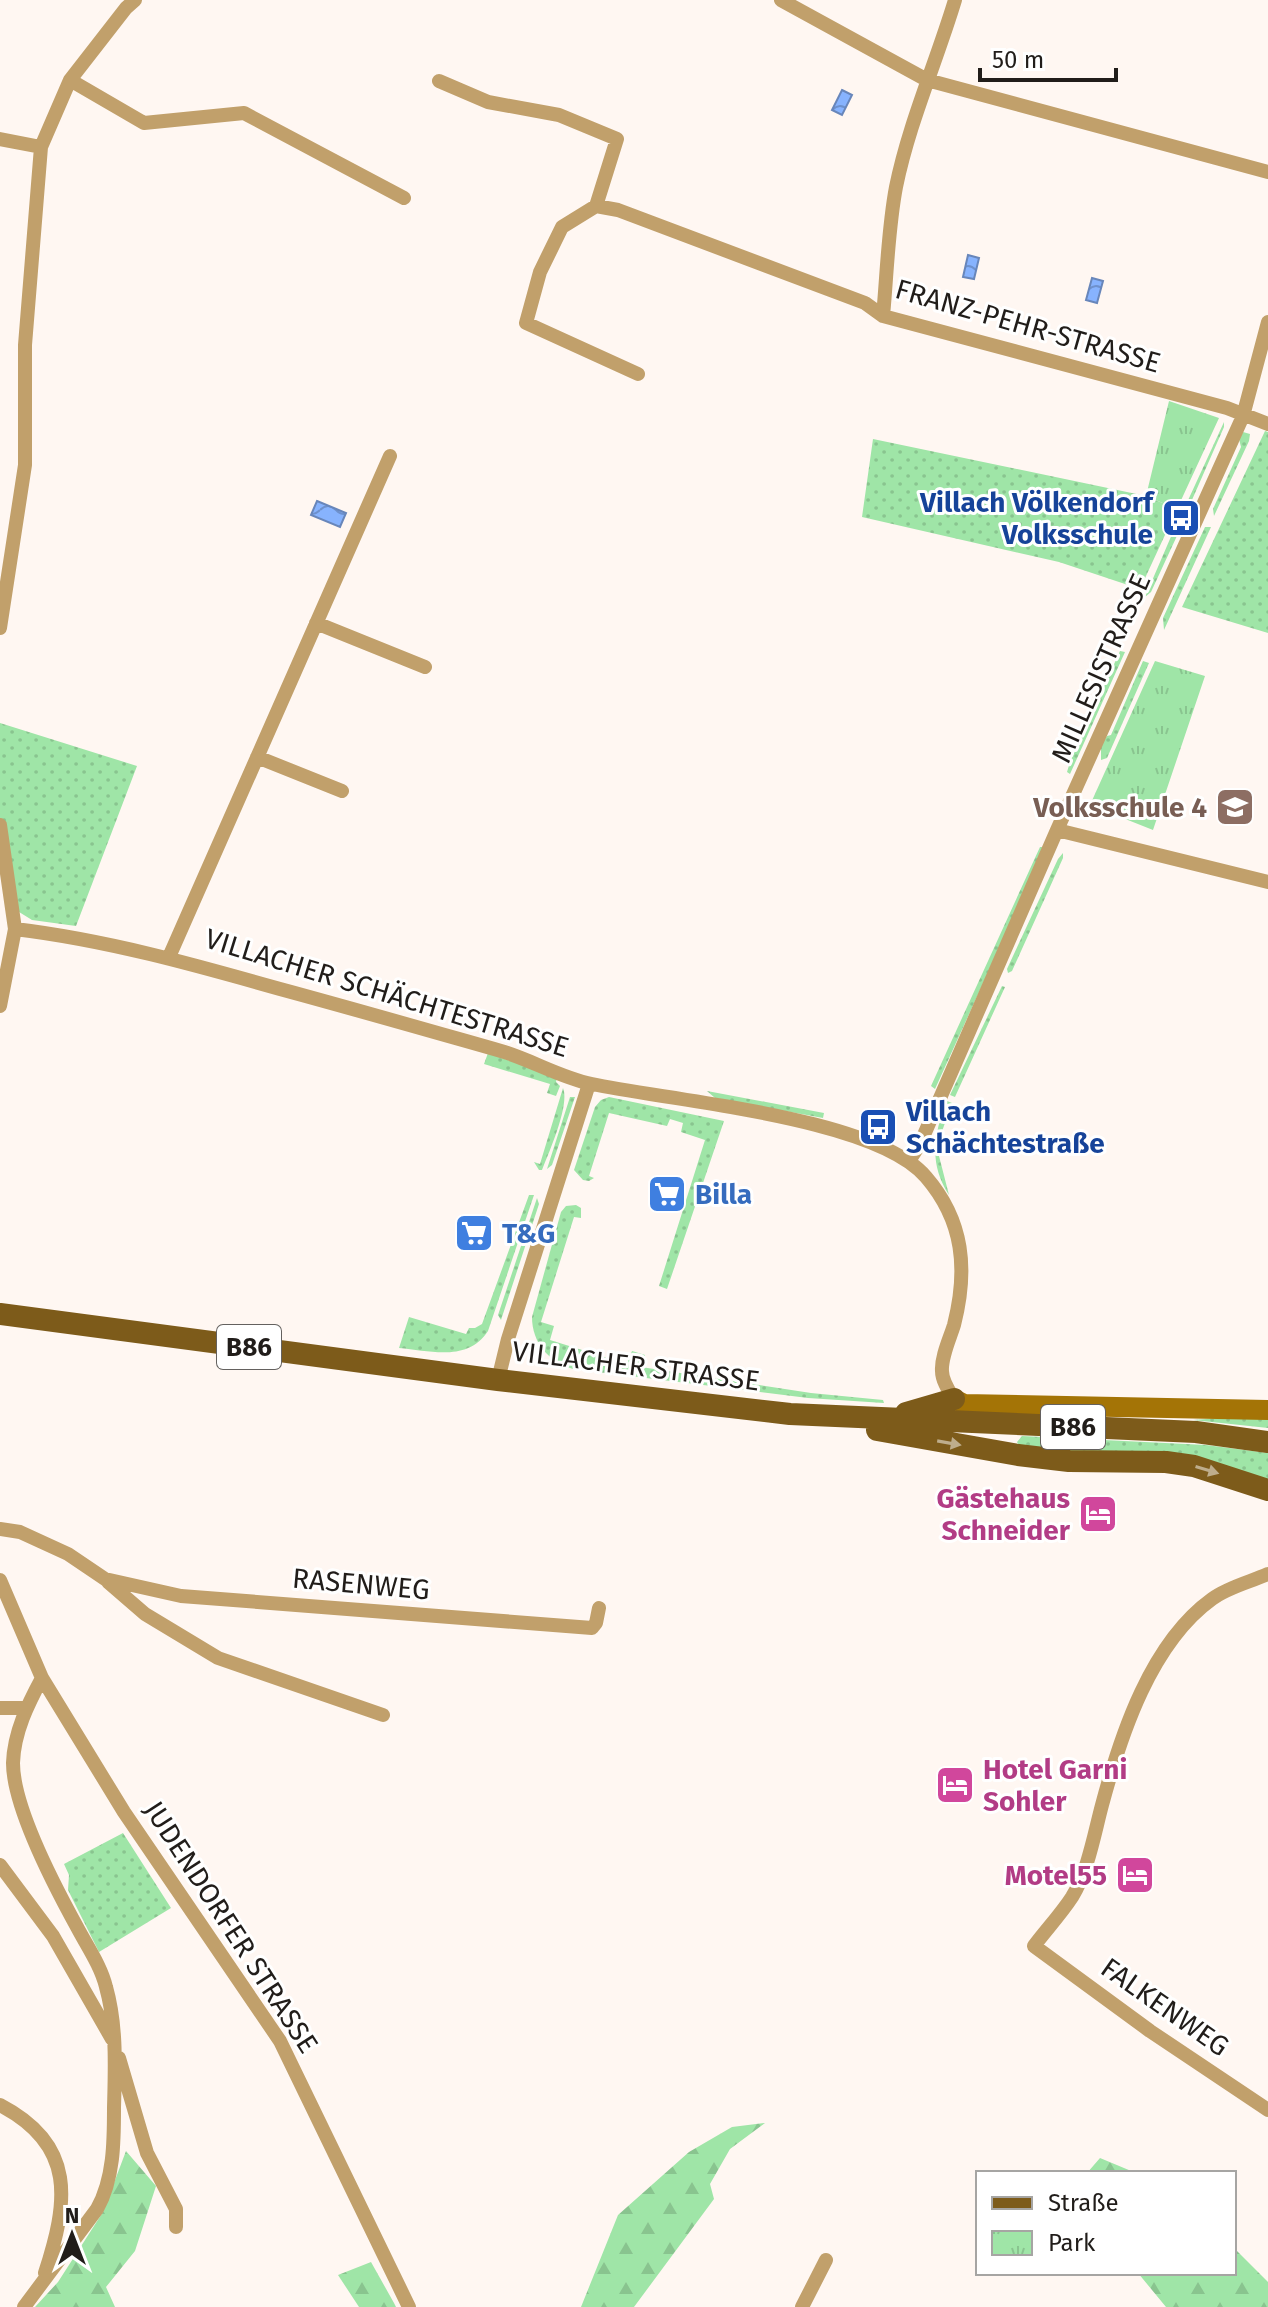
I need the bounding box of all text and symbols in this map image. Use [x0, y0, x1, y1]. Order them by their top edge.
scale bar [980, 32, 1116, 82]
text: 50 m [992, 46, 1044, 74]
street label: FRANZ-PEHR-STRASSE [892, 272, 1164, 380]
place label: Villach Völkendorf Volksschule [919, 486, 1156, 551]
bus stop icon: Villach Völkendorf Volksschule [1160, 497, 1202, 539]
street label: MILLESISTRASSE [1045, 568, 1157, 768]
school or university icon: Volksschule 4 [1214, 786, 1256, 828]
place label: Volksschule 4 [1032, 791, 1207, 824]
street label: VILLACHER SCHÄCHTESTRASSE [201, 922, 573, 1064]
place label: Villach Schächtestraße [905, 1095, 1105, 1160]
bus stop icon: Villach Schächtestraße [857, 1106, 899, 1148]
supermarket icon: Billa [646, 1173, 688, 1215]
place label: Billa [695, 1178, 752, 1211]
supermarket icon: T&G [453, 1212, 495, 1254]
place label: T&G [502, 1217, 555, 1250]
road number: B86 [217, 1325, 281, 1369]
street label: VILLACHER STRASSE [511, 1334, 761, 1398]
road number: B86 [1041, 1405, 1105, 1449]
one-way arrow [937, 1437, 962, 1449]
one-way arrow [1195, 1464, 1219, 1477]
place label: Gästehaus Schneider [937, 1482, 1071, 1547]
hotel icon: Gästehaus Schneider [1077, 1493, 1119, 1535]
street label: RASENWEG [291, 1562, 431, 1606]
place label: Hotel Garni Sohler [983, 1753, 1127, 1818]
hotel icon: Hotel Garni Sohler [934, 1764, 976, 1806]
street label: JUDENDORFER STRASSE [137, 1795, 325, 2059]
hotel icon: Motel55 [1114, 1854, 1156, 1896]
place label: Motel55 [1005, 1859, 1107, 1892]
street label: FALKENWEG [1095, 1951, 1235, 2063]
legend [976, 2171, 1236, 2275]
text: Straße [1048, 2189, 1119, 2217]
north arrow [32, 2195, 112, 2275]
text: N [65, 2202, 79, 2229]
text: Park [1048, 2229, 1096, 2257]

